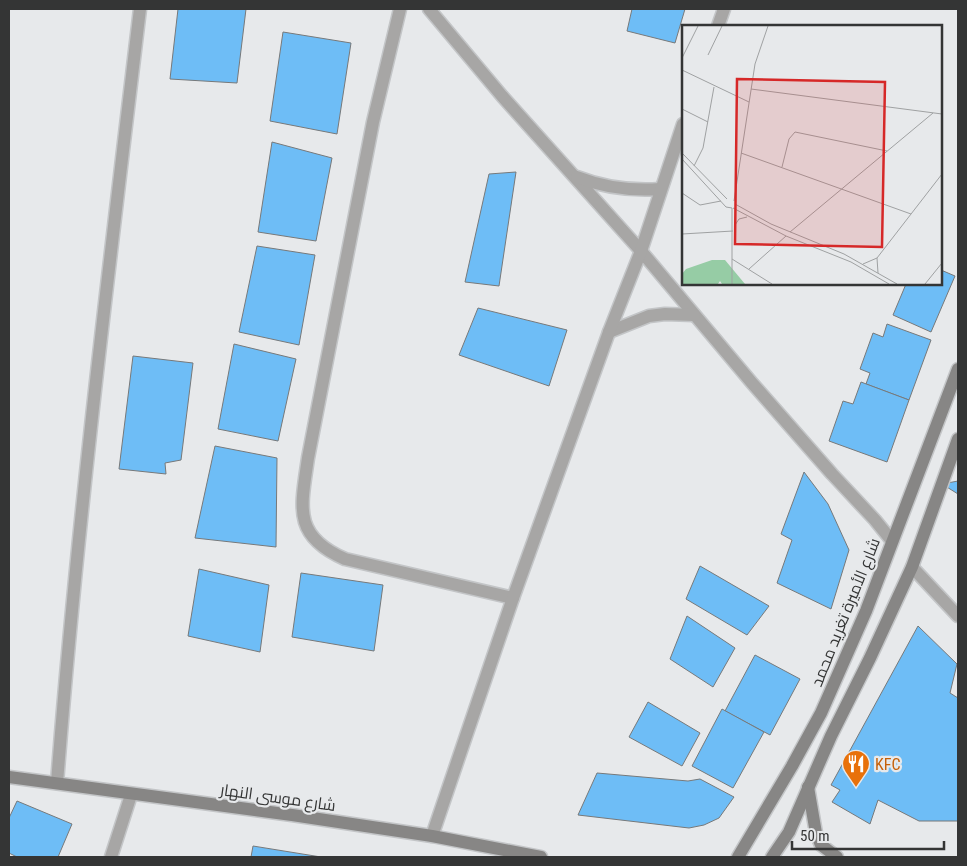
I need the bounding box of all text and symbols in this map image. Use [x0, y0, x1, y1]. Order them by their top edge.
inset map [682, 25, 942, 285]
street label: شارع الأميرة تغريد محمد [807, 535, 886, 690]
restaurant icon: KFC [841, 749, 871, 788]
place label: KFC [875, 755, 901, 774]
street label: شارع موسى النهار [218, 780, 337, 817]
scale bar [792, 818, 944, 850]
text: 50 m [800, 827, 830, 845]

